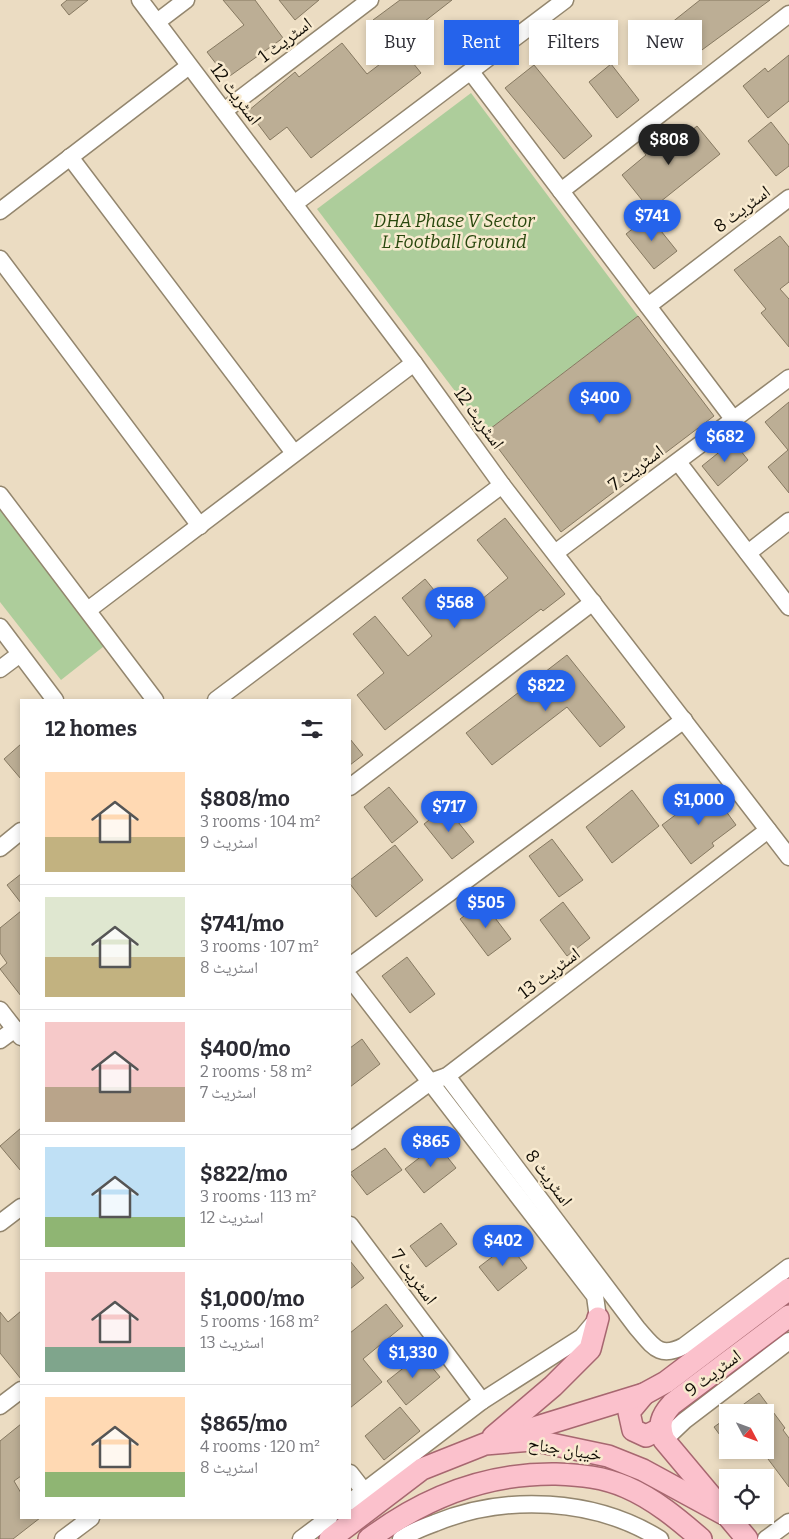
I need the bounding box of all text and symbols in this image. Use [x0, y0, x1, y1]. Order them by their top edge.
street label: اسٹریٹ 1 [254, 13, 316, 67]
chip: Buy [366, 20, 434, 65]
chip: Rent [444, 20, 519, 65]
chip: Filters [529, 20, 618, 65]
chip: New [628, 20, 702, 65]
street label: اسٹریٹ 12 [206, 59, 266, 129]
pin: $808 [639, 124, 699, 166]
text: $808 [649, 130, 689, 149]
street label: اسٹریٹ 8 [709, 181, 775, 237]
pin: $741 [622, 200, 682, 242]
text: $741 [635, 206, 669, 225]
park label: DHA Phase V Sector L Football Ground [373, 210, 535, 253]
pin: $400 [570, 382, 630, 424]
street label: اسٹریٹ 12 [449, 383, 509, 453]
text: $400 [580, 388, 620, 407]
pin: $682 [695, 420, 755, 463]
text: $682 [706, 427, 744, 446]
street label: اسٹریٹ 7 [604, 440, 668, 496]
pin: $568 [425, 586, 485, 629]
text: $568 [436, 593, 474, 612]
pin: $822 [516, 670, 576, 712]
text: $822 [527, 676, 565, 695]
icon: filters [298, 715, 326, 743]
text: 12 homes [45, 716, 137, 742]
pin: $1,000 [658, 784, 740, 826]
text: $808/mo [200, 786, 290, 812]
pin: $717 [419, 790, 479, 833]
text: $1,000 [674, 790, 724, 809]
icon: home [85, 792, 145, 852]
text: $717 [432, 797, 466, 816]
text: 3 rooms · 104 m² [200, 812, 320, 831]
text: اسٹریٹ 9 [200, 833, 258, 852]
pin: $505 [456, 886, 516, 929]
text: $505 [467, 893, 505, 912]
text: $741/mo [200, 911, 284, 937]
icon: home [85, 917, 145, 977]
text: 3 rooms · 107 m² [200, 937, 319, 956]
street label: اسٹریٹ 13 [514, 943, 584, 1003]
text: اسٹریٹ 8 [200, 958, 258, 977]
text: $400/mo [200, 1036, 291, 1062]
icon: home [85, 1042, 145, 1102]
text: 2 rooms · 58 m² [200, 1062, 312, 1081]
text: اسٹریٹ 7 [200, 1083, 256, 1102]
pin: $865 [401, 1126, 461, 1168]
text: $865 [412, 1132, 450, 1151]
street label: اسٹریٹ 8 [521, 1145, 577, 1211]
text: $822/mo [200, 1161, 288, 1187]
icon: home [85, 1167, 145, 1227]
text: 3 rooms · 113 m² [200, 1187, 316, 1206]
text: اسٹریٹ 12 [200, 1208, 264, 1227]
pin: $402 [473, 1224, 533, 1267]
text: $402 [484, 1231, 522, 1250]
street label: اسٹریٹ 7 [386, 1245, 442, 1309]
text: $1,000/mo [200, 1286, 305, 1312]
icon: home [85, 1292, 145, 1352]
text: 5 rooms · 168 m² [200, 1312, 319, 1331]
text: اسٹریٹ 13 [200, 1333, 264, 1352]
pin: $1,330 [372, 1336, 454, 1379]
text: $1,330 [389, 1343, 437, 1362]
street label: اسٹریٹ 9 [680, 1345, 746, 1401]
north arrow [719, 1404, 774, 1459]
map controls [719, 1404, 774, 1524]
text: $865/mo [200, 1411, 287, 1437]
icon: home [85, 1417, 145, 1477]
street label: خیبان جناح [526, 1432, 604, 1467]
text: 4 rooms · 120 m² [200, 1437, 320, 1456]
text: اسٹریٹ 8 [200, 1458, 258, 1477]
button: locate [719, 1469, 774, 1524]

